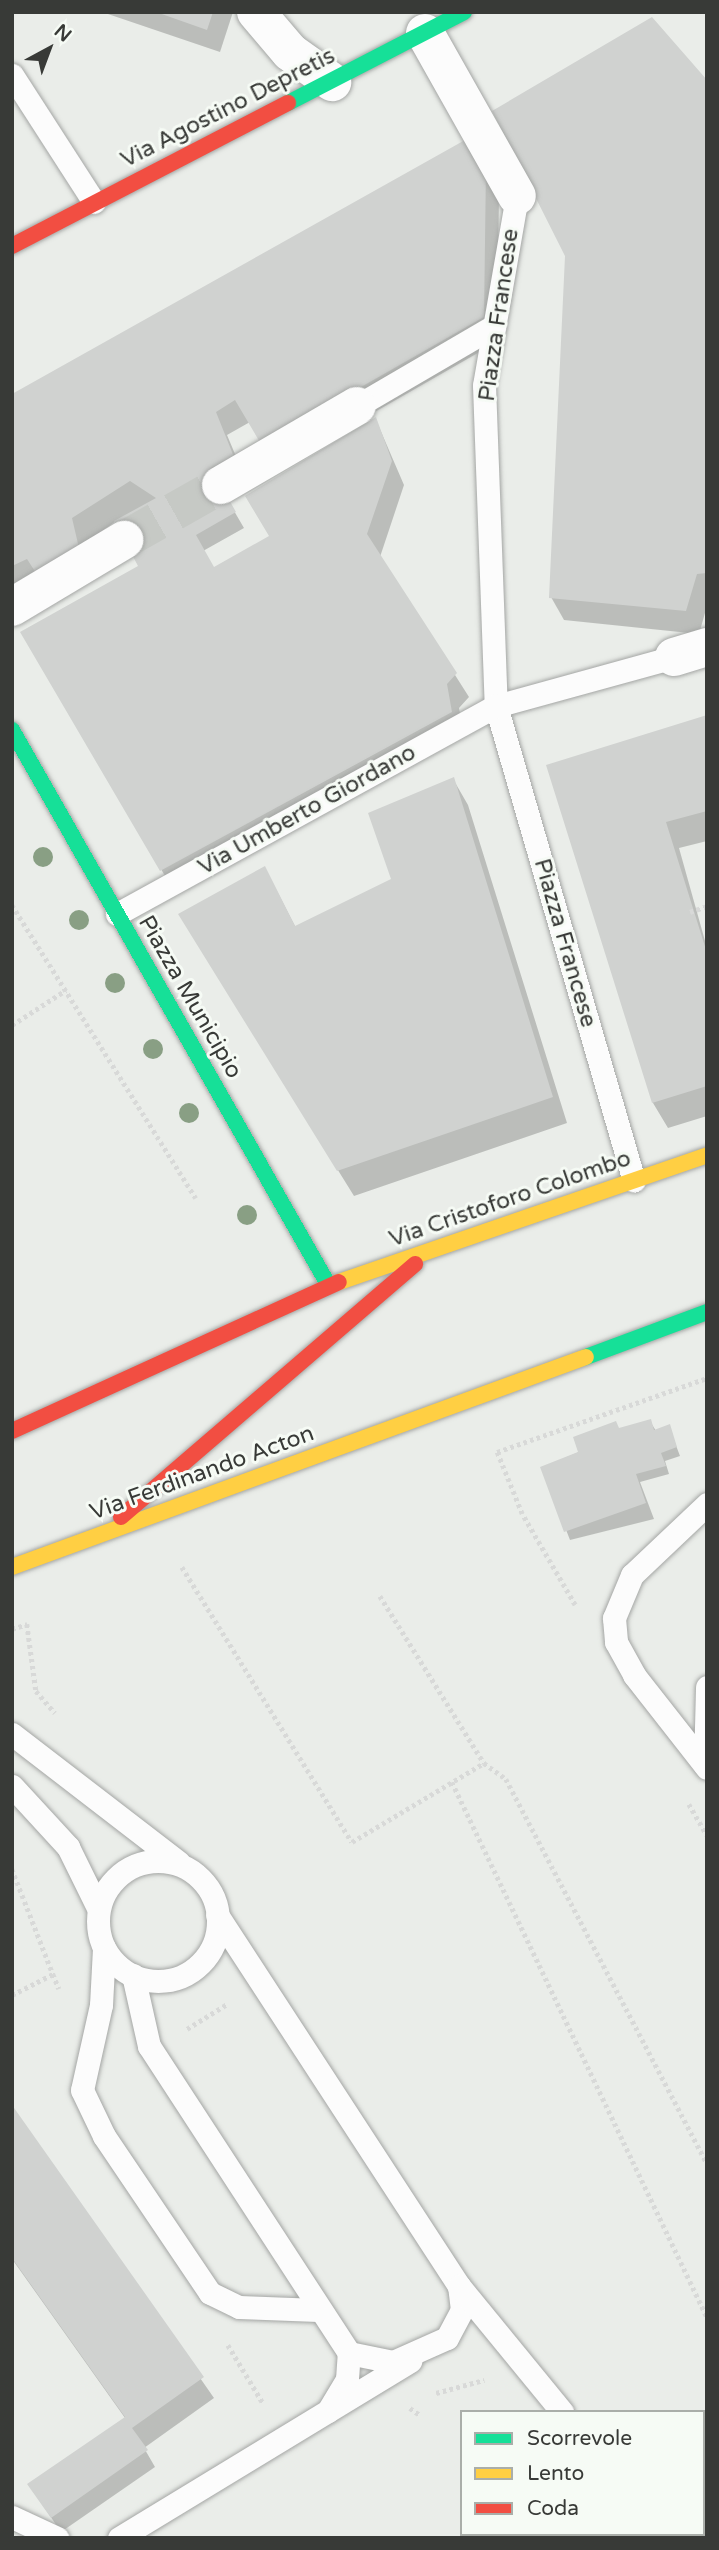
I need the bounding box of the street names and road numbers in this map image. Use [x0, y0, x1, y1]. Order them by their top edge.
street label: Via Agostino Depretis [116, 42, 340, 174]
street label: Piazza Francese [473, 227, 525, 403]
street label: Via Umberto Giordano [193, 739, 421, 881]
street label: Piazza Francese [528, 856, 602, 1030]
street label: Piazza Municipio [132, 911, 248, 1083]
street label: Via Cristoforo Colombo [386, 1145, 634, 1253]
street label: Via Ferdinando Acton [86, 1420, 318, 1526]

